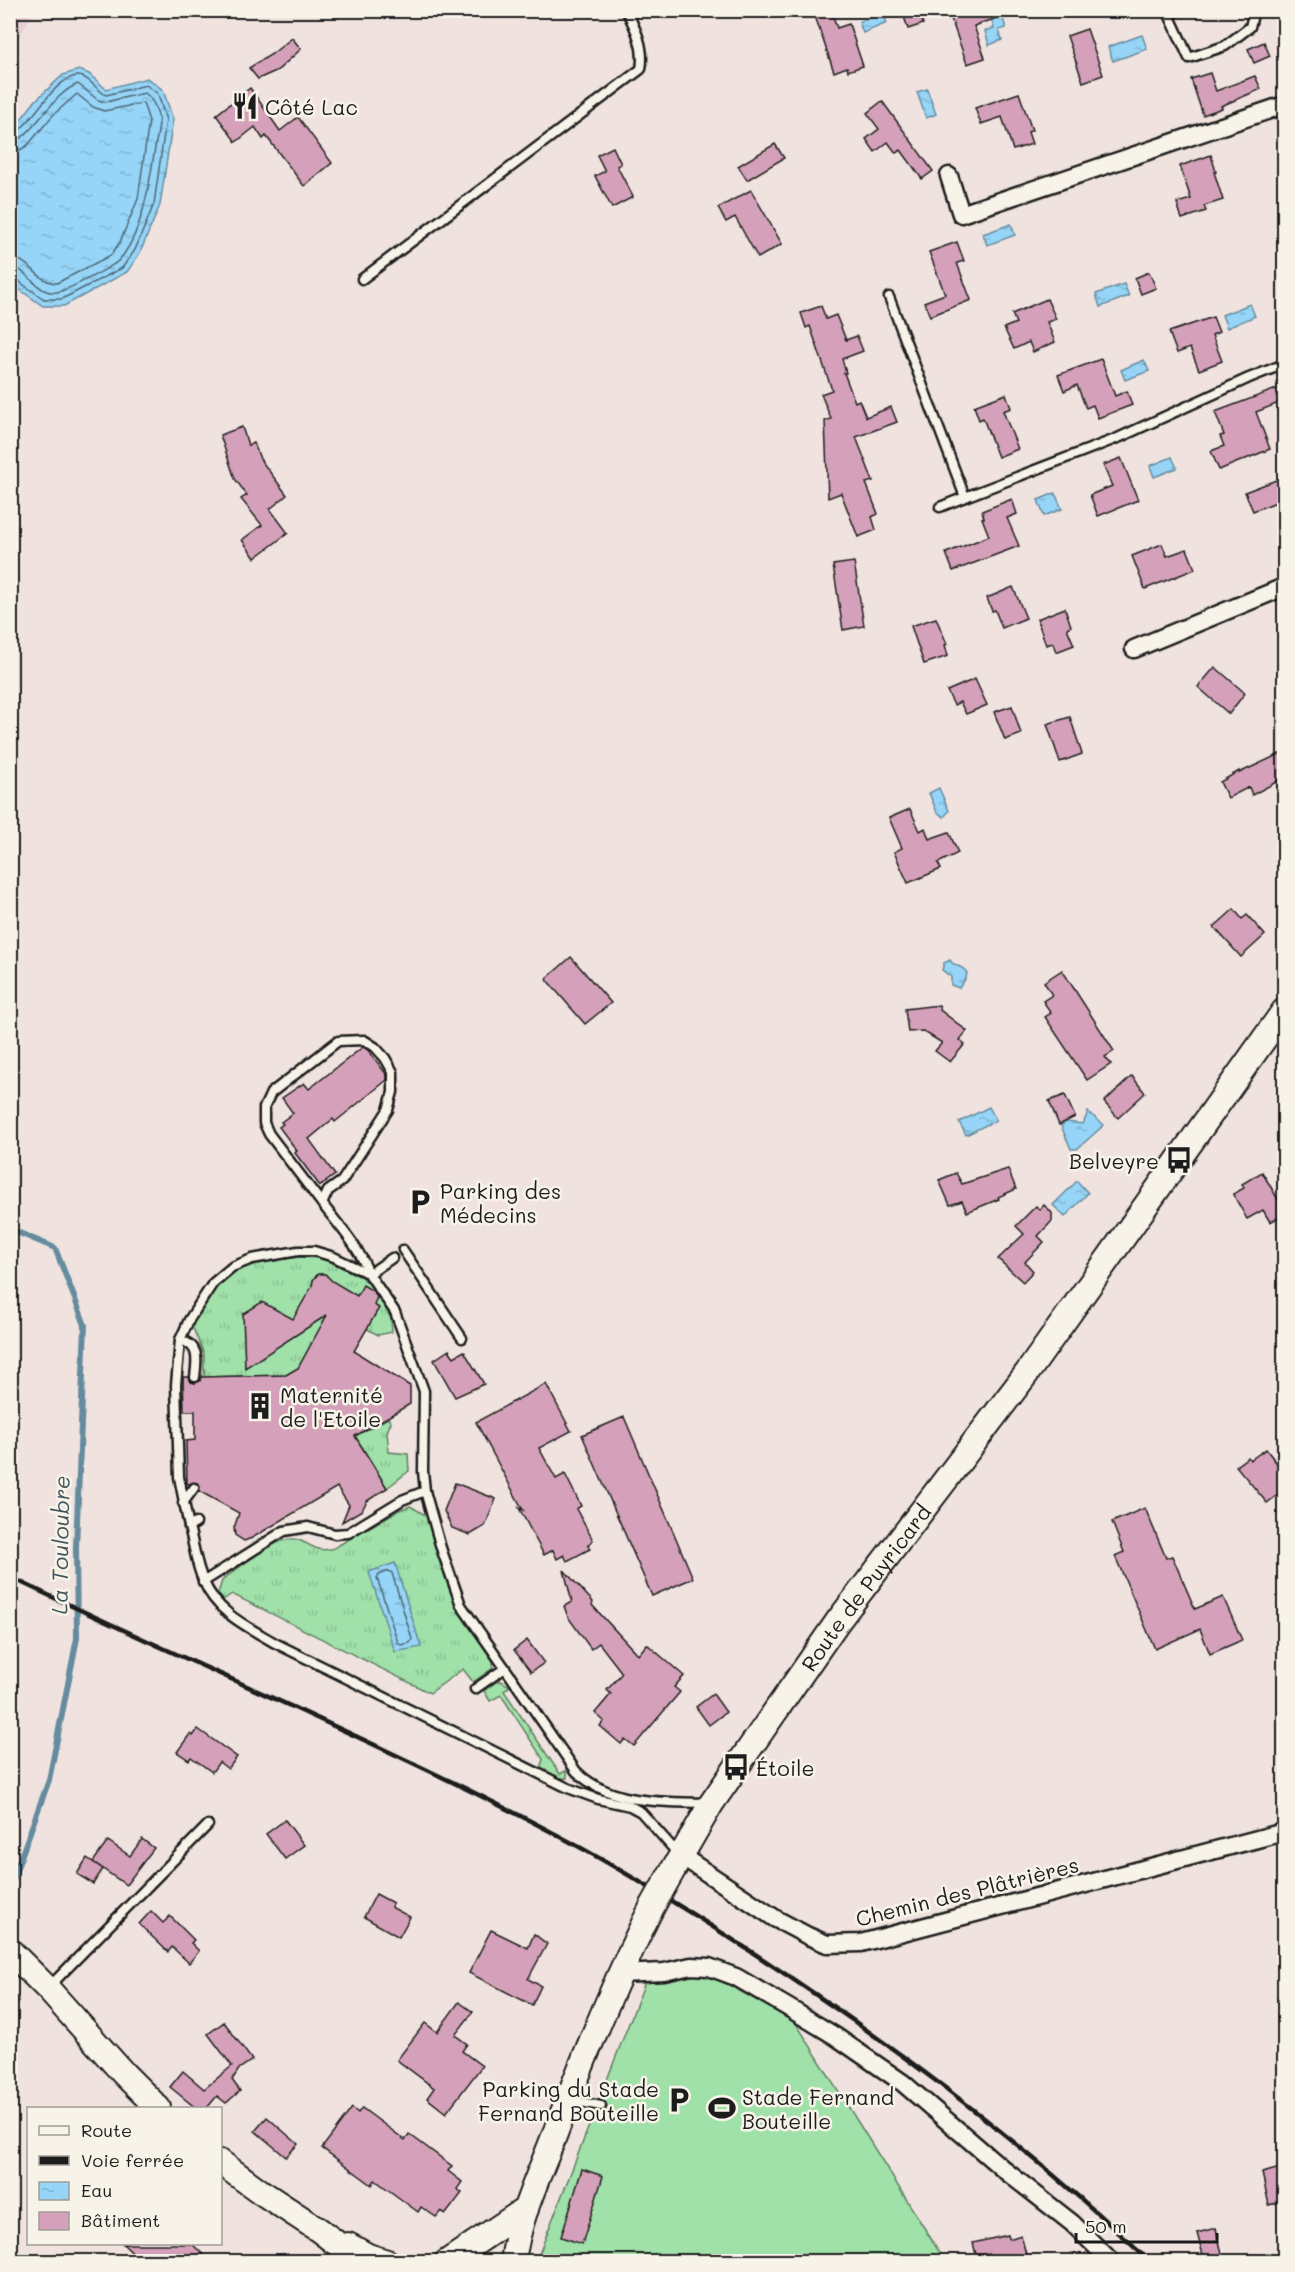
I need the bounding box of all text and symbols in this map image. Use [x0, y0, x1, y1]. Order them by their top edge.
restaurant icon: Côté Lac [230, 91, 260, 121]
place label: Côté Lac [265, 93, 358, 120]
bus stop icon: Belveyre [1164, 1145, 1194, 1175]
place label: Belveyre [1069, 1147, 1159, 1174]
place label: Parking des Médecins [440, 1177, 561, 1228]
parking icon: Parking des Médecins [405, 1187, 435, 1217]
place label: Maternité de l'Etoile [280, 1381, 383, 1432]
building icon: Maternité de l'Etoile [245, 1391, 275, 1421]
water label: La Touloubre [44, 1475, 76, 1615]
street label: Route de Puyricard [794, 1498, 936, 1676]
bus stop icon: Étoile [721, 1752, 751, 1782]
place label: Étoile [756, 1754, 814, 1781]
street label: Chemin des Plâtrières [853, 1850, 1081, 1932]
place label: Parking du Stade Fernand Bouteille [478, 2075, 659, 2126]
place label: Stade Fernand Bouteille [742, 2083, 894, 2134]
parking icon: Parking du Stade Fernand Bouteille [664, 2085, 694, 2115]
sports icon: Stade Fernand Bouteille [707, 2093, 737, 2123]
legend [27, 2107, 222, 2245]
text: Route [81, 2118, 132, 2142]
text: Voie ferrée [81, 2148, 184, 2172]
text: Eau [81, 2178, 112, 2202]
scale bar [1076, 2206, 1217, 2244]
text: Bâtiment [81, 2208, 160, 2232]
text: 50 m [1085, 2214, 1127, 2238]

